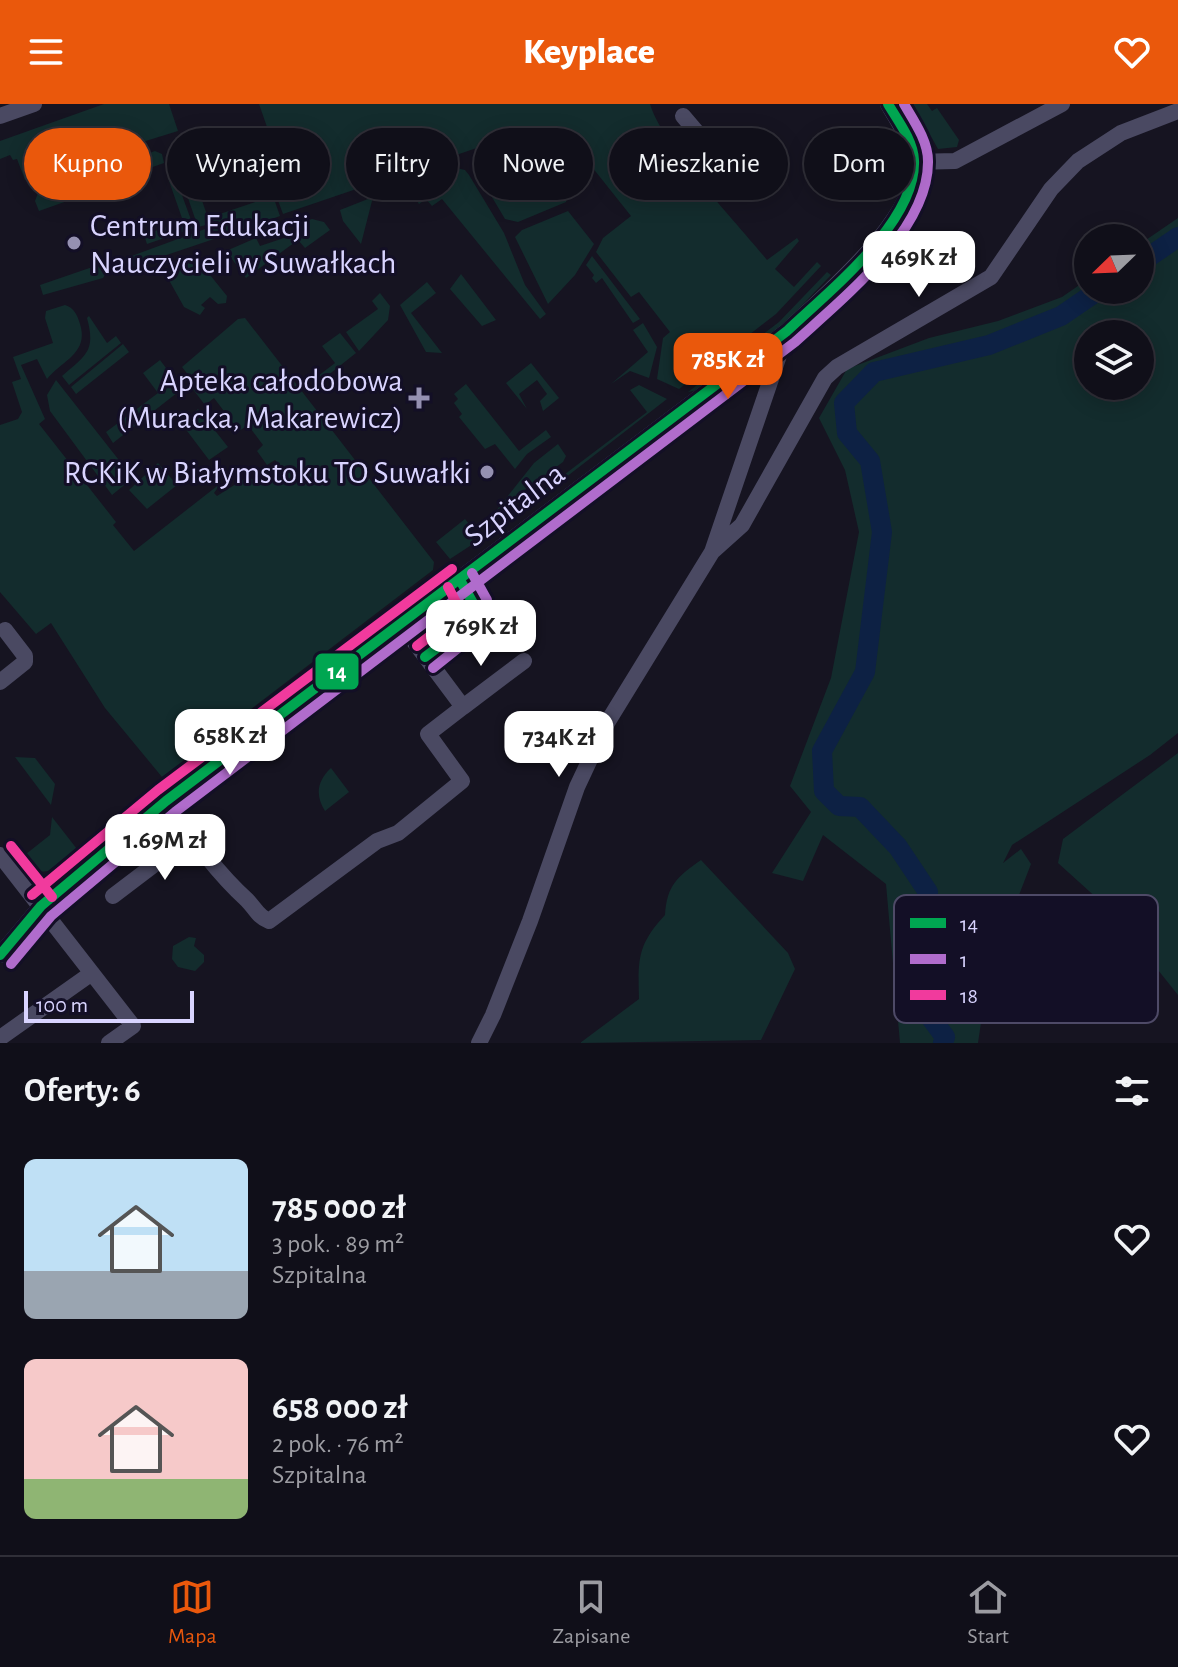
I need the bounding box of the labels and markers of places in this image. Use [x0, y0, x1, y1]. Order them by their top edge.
place label: Centrum Edukacji Nauczycieli w Suwałkach [90, 210, 396, 279]
pin: 469K zł [845, 231, 993, 299]
marker: Centrum Edukacji Nauczycieli w Suwałkach [65, 234, 83, 252]
pin: 785K zł [654, 333, 802, 401]
place label: Apteka całodobowa (Muracka, Makarewicz) [117, 365, 403, 434]
marker: Apteka całodobowa (Muracka, Makarewicz) [410, 389, 428, 407]
place label: RCKiK w Białymstoku TO Suwałki [64, 457, 471, 489]
marker: RCKiK w Białymstoku TO Suwałki [478, 463, 496, 481]
pin: 769K zł [407, 600, 555, 668]
pin: 658K zł [156, 709, 304, 777]
pin: 734K zł [485, 711, 633, 779]
pin: 1.69M zł [82, 814, 248, 882]

